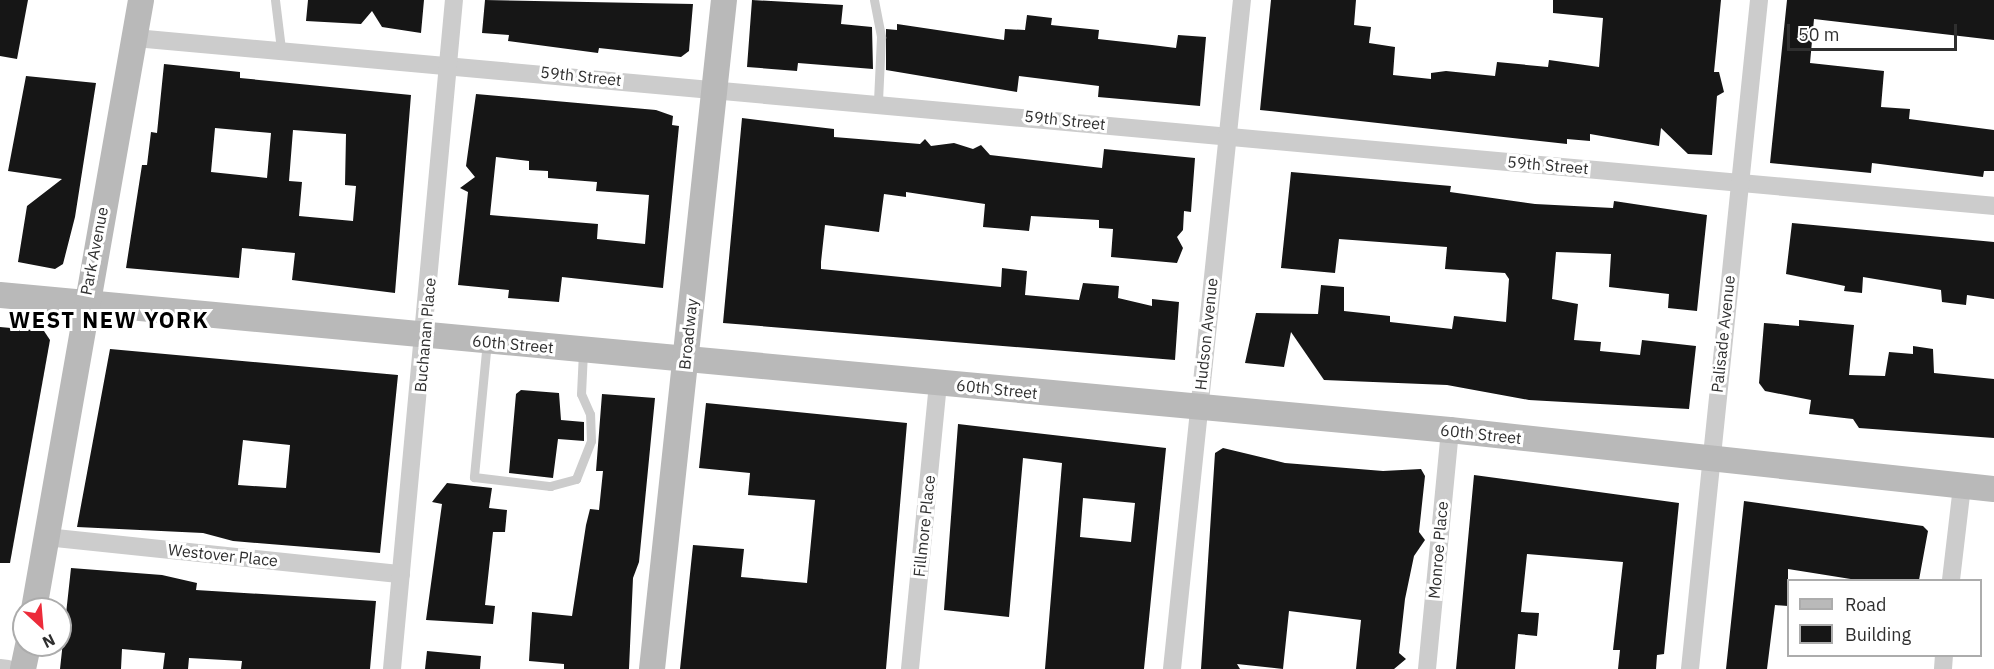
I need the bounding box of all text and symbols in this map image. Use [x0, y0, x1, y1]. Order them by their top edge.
scale bar [1790, 12, 1960, 50]
text: 50 m [1798, 23, 1840, 46]
street label: 59th Street [539, 62, 623, 90]
street label: 59th Street [1023, 106, 1107, 134]
street label: 59th Street [1507, 152, 1589, 178]
street label: Park Avenue [76, 205, 112, 297]
street label: Palisade Avenue [1707, 274, 1739, 394]
street label: Buchanan Place [410, 277, 440, 393]
street label: Hudson Avenue [1191, 277, 1221, 391]
street label: Broadway [675, 297, 701, 371]
district label: WEST NEW YORK [9, 307, 209, 333]
street label: 60th Street [472, 331, 554, 357]
street label: 60th Street [955, 375, 1039, 403]
street label: 60th Street [1439, 420, 1523, 448]
street label: Fillmore Place [909, 474, 939, 578]
street label: Monroe Place [1424, 501, 1452, 599]
street label: Westover Place [167, 540, 279, 570]
legend [1787, 579, 1982, 657]
text: Road [1845, 593, 1886, 616]
north arrow [12, 597, 72, 657]
text: Building [1845, 623, 1911, 646]
text: N [39, 630, 59, 653]

